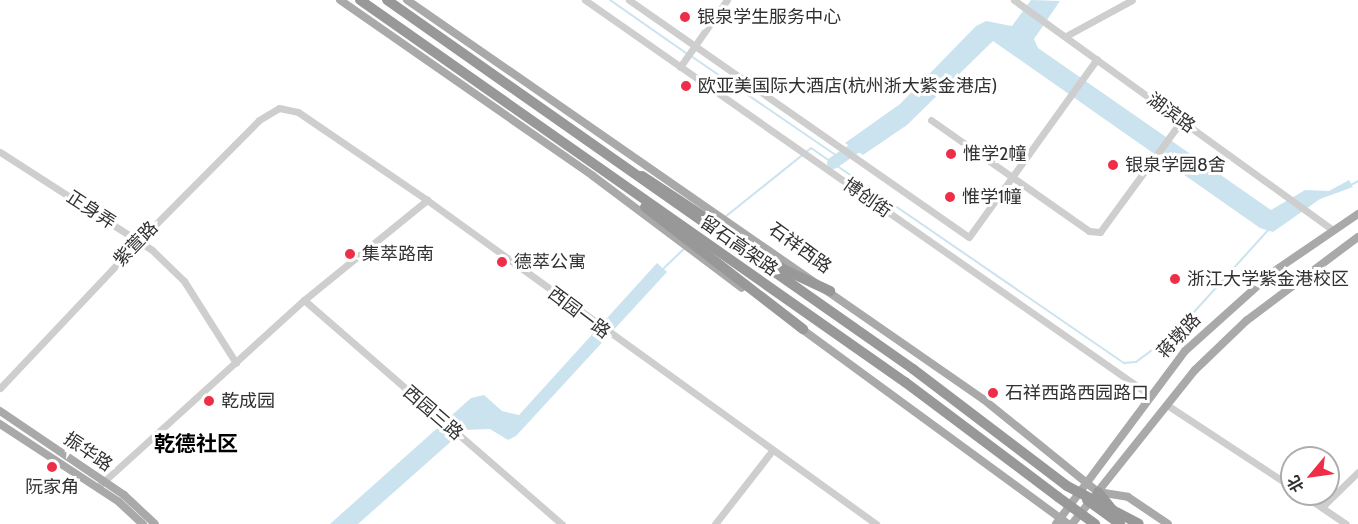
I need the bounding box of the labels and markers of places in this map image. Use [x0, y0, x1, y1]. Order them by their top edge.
place label: 银泉学生服务中心 [697, 6, 841, 28]
marker: 银泉学生服务中心 [678, 10, 692, 24]
place label: 欧亚美国际大酒店(杭州浙大紫金港店) [698, 75, 997, 97]
marker: 欧亚美国际大酒店(杭州浙大紫金港店) [679, 79, 693, 93]
place label: 惟学2幢 [963, 143, 1026, 165]
marker: 惟学2幢 [944, 147, 958, 161]
place label: 银泉学园8舍 [1125, 154, 1226, 176]
marker: 银泉学园8舍 [1106, 158, 1120, 172]
place label: 惟学1幢 [962, 186, 1022, 208]
marker: 惟学1幢 [943, 190, 957, 204]
place label: 集萃路南 [362, 243, 434, 265]
marker: 集萃路南 [343, 247, 357, 261]
place label: 德萃公寓 [514, 251, 586, 273]
marker: 德萃公寓 [495, 255, 509, 269]
place label: 浙江大学紫金港校区 [1187, 268, 1349, 290]
marker: 浙江大学紫金港校区 [1168, 272, 1182, 286]
place label: 石祥西路西园路口 [1005, 382, 1149, 404]
marker: 石祥西路西园路口 [986, 386, 1000, 400]
place label: 乾成园 [221, 390, 275, 412]
marker: 乾成园 [202, 394, 216, 408]
marker: 阮家角 [45, 460, 59, 474]
place label: 阮家角 [25, 476, 79, 498]

